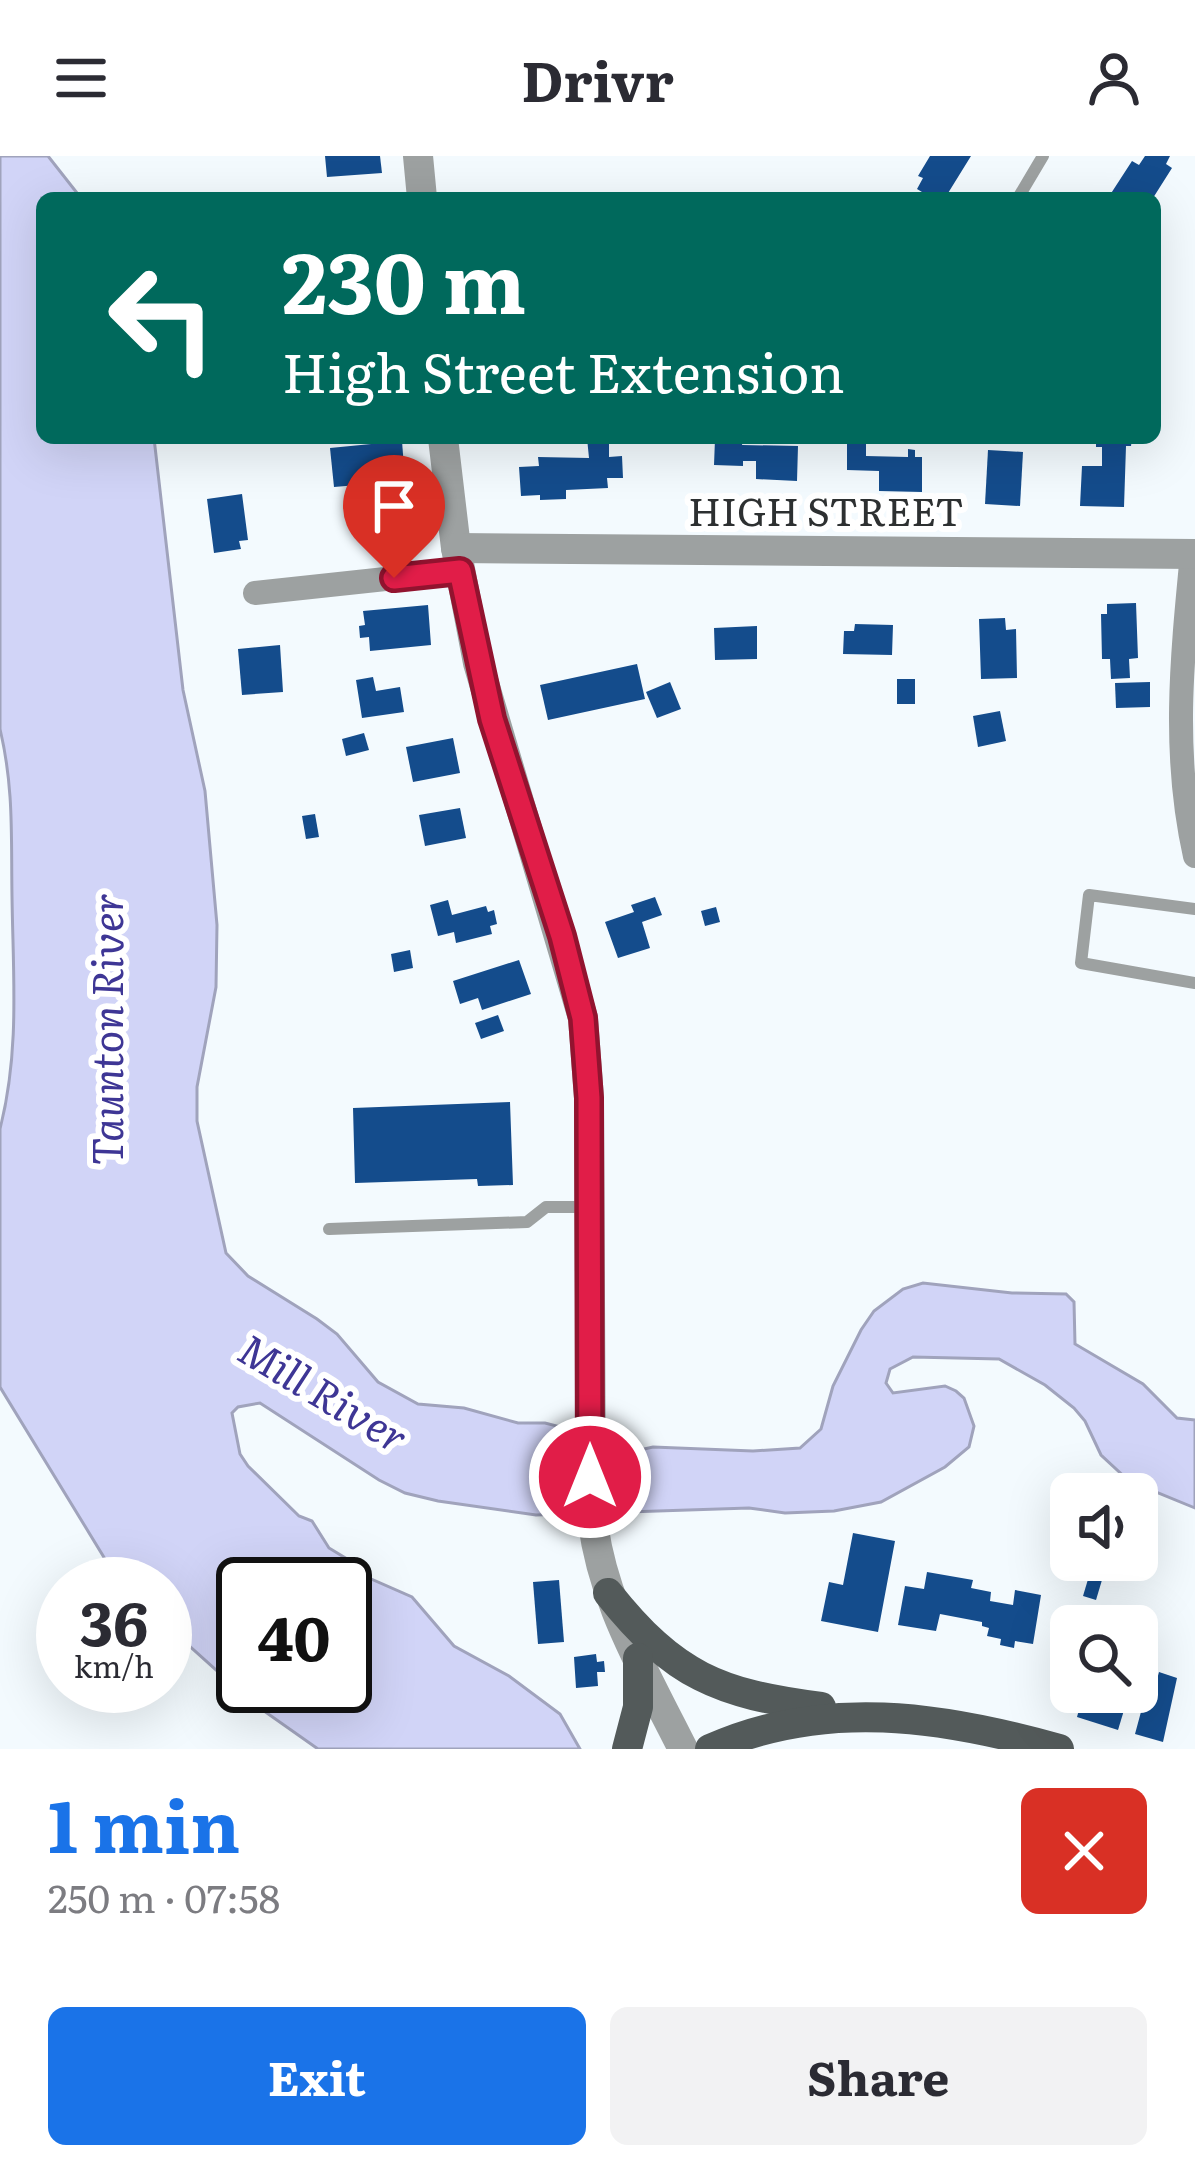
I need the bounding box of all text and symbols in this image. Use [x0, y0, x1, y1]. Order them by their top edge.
text: Drivr [521, 38, 674, 119]
icon: menu [48, 45, 114, 111]
icon: person [1081, 45, 1147, 111]
text: 230 m [282, 215, 526, 340]
icon: left [84, 240, 240, 396]
text: High Street Extension [282, 329, 845, 410]
pin [343, 455, 445, 578]
icon: arrive [361, 473, 427, 539]
street label: HIGH STREET [688, 480, 964, 538]
water label: Taunton River [74, 893, 136, 1165]
water label: Mill River [228, 1316, 421, 1466]
position arrow [527, 1414, 653, 1540]
map controls [1050, 1473, 1158, 1713]
button: sound [1050, 1473, 1158, 1581]
speed limit sign: 40 [216, 1557, 372, 1713]
text: 36 [80, 1575, 148, 1664]
button: search [1050, 1605, 1158, 1713]
text: km/h [74, 1643, 154, 1687]
text: 1 min [48, 1768, 240, 1875]
button: close [1021, 1788, 1147, 1914]
text: 250 m · 07:58 [48, 1867, 280, 1925]
button: Exit [48, 2007, 586, 2145]
button: Share [610, 2007, 1147, 2145]

